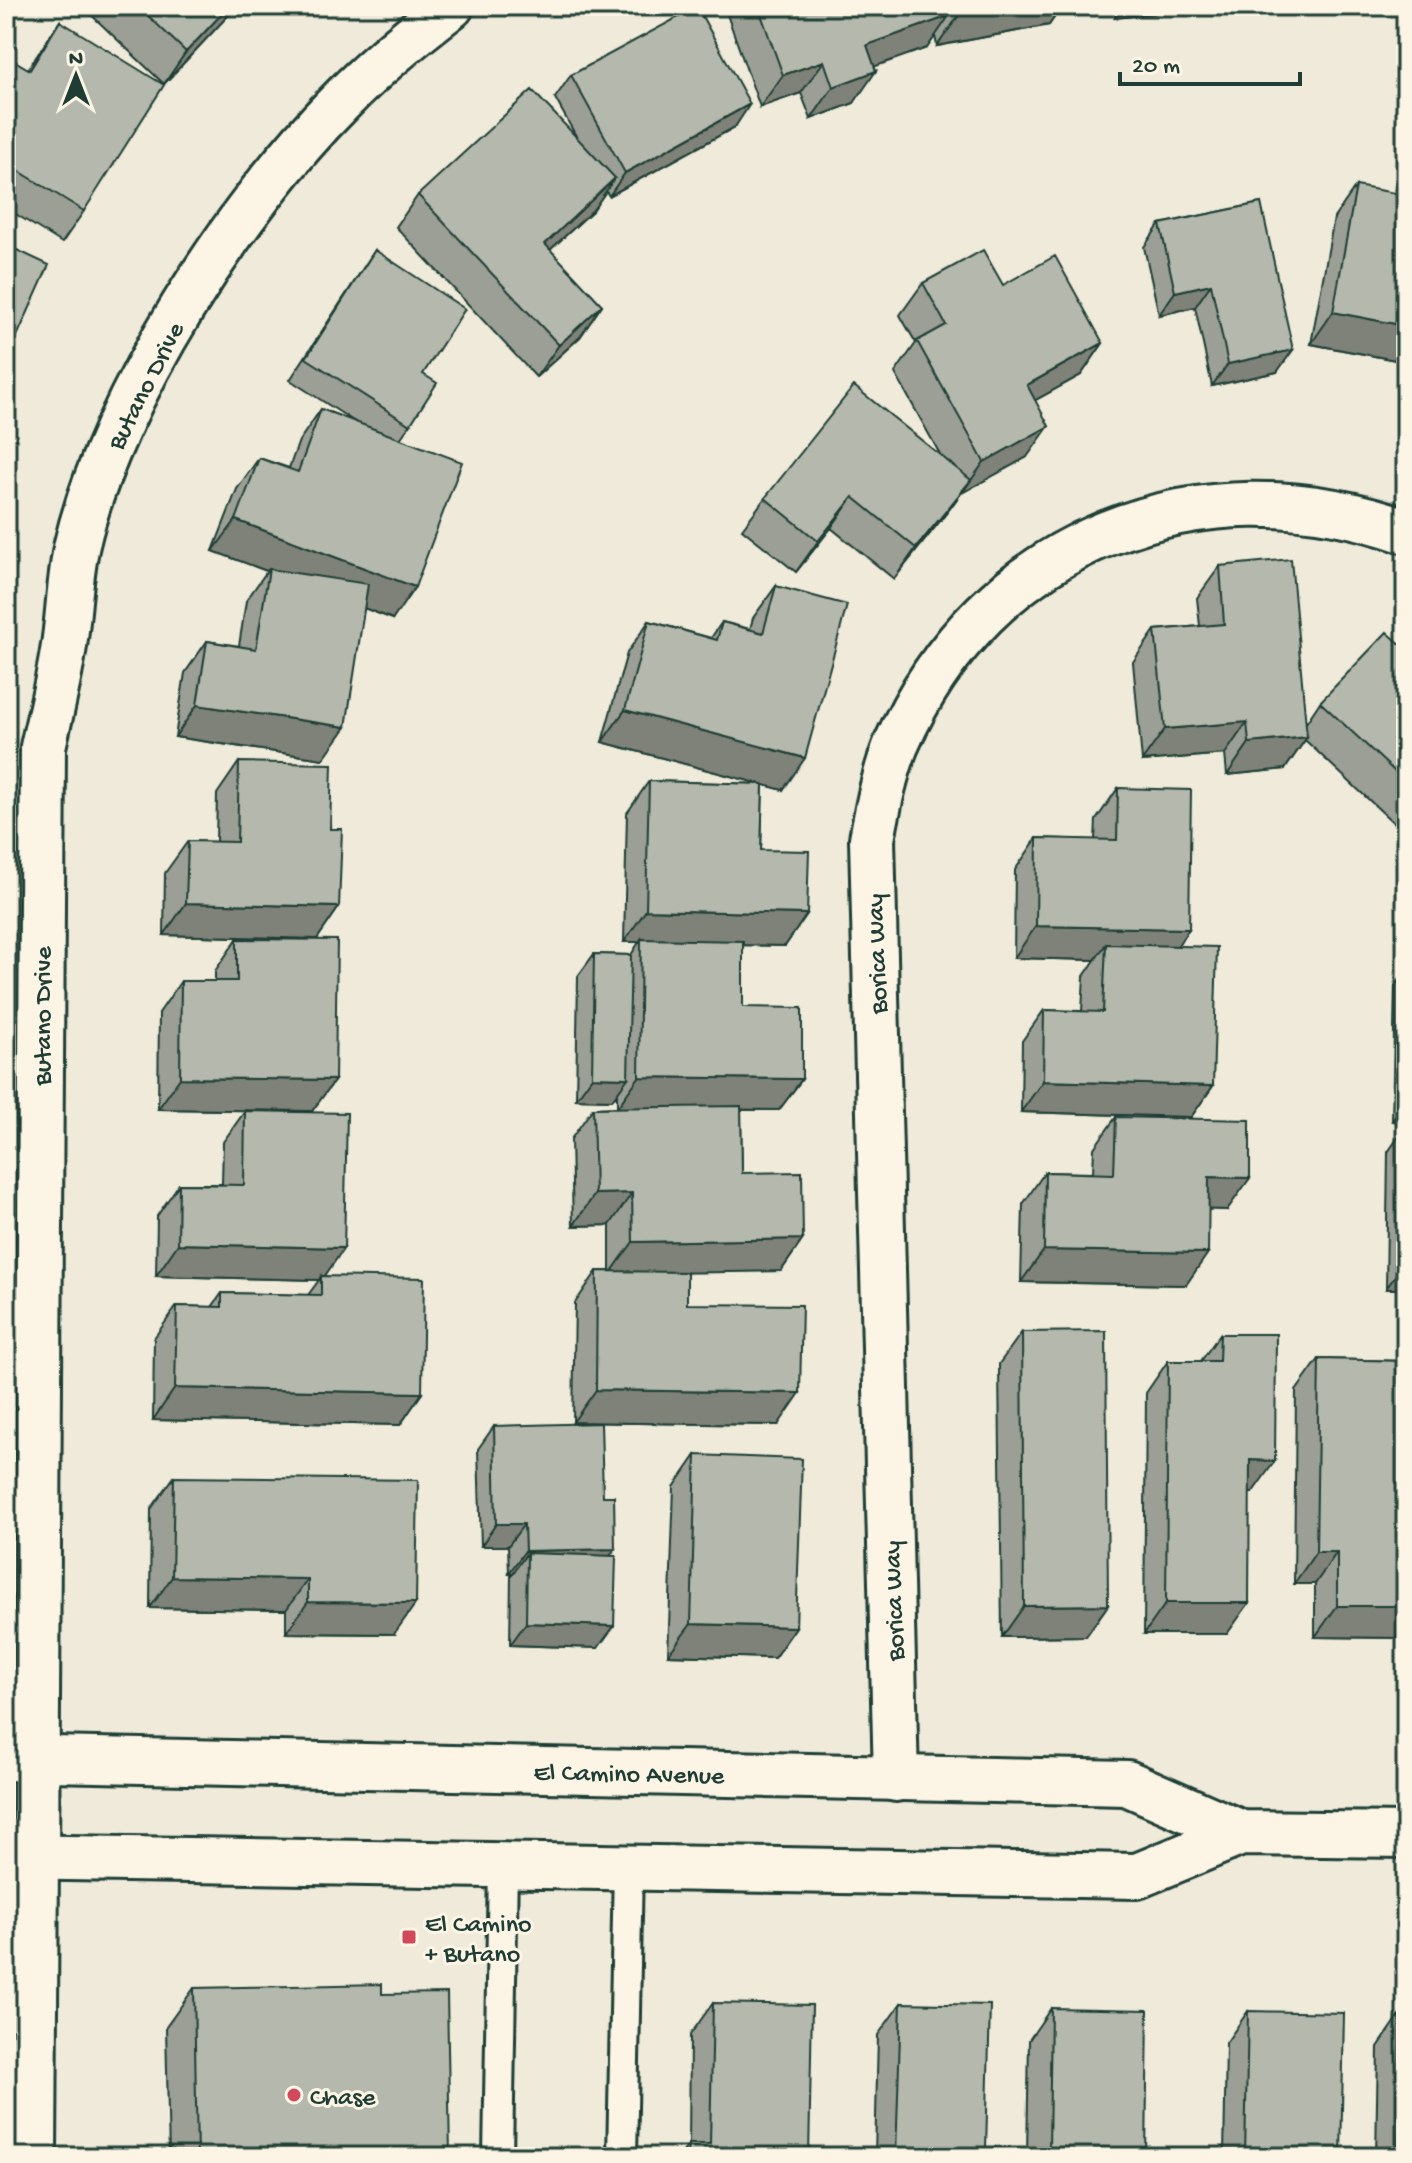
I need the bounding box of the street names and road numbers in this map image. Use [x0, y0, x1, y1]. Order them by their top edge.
street label: Butano Drive [102, 317, 194, 457]
street label: Borica Way [862, 893, 897, 1016]
street label: Butano Drive [30, 946, 61, 1087]
street label: Borica Way [879, 1540, 914, 1663]
street label: El Camino Avenue [533, 1759, 725, 1794]

